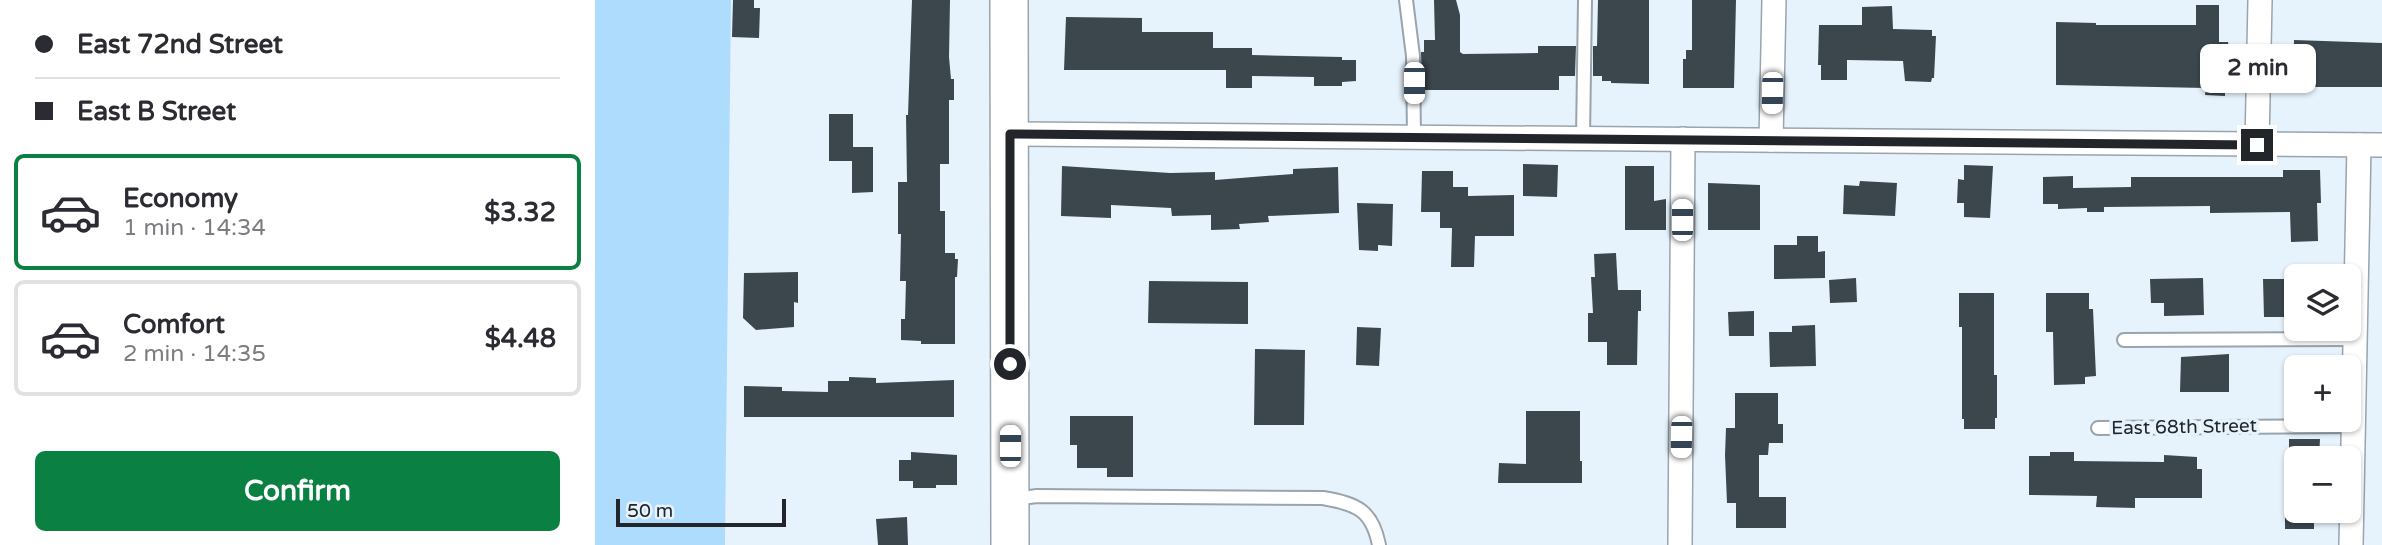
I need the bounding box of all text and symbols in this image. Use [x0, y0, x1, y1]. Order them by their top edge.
text: East 72nd Street [77, 29, 283, 60]
callout: 2 min [2199, 44, 2315, 92]
text: 2 min [2227, 54, 2289, 82]
car [1404, 62, 1425, 104]
car [1762, 72, 1783, 114]
text: East B Street [77, 96, 236, 127]
route end [2241, 129, 2273, 161]
icon: car [39, 181, 102, 244]
text: Economy [123, 183, 238, 214]
text: $3.32 [484, 197, 556, 228]
car [1672, 199, 1693, 241]
text: 1 min · 14:34 [123, 214, 266, 242]
map controls [2284, 264, 2361, 523]
button: layers [2284, 264, 2361, 341]
icon: car [39, 307, 102, 370]
text: Comfort [123, 309, 225, 340]
text: $4.48 [485, 323, 556, 354]
text: 2 min · 14:35 [123, 340, 266, 368]
route start [994, 348, 1026, 380]
button: + [2284, 355, 2361, 432]
street label: East 68th Street [2111, 415, 2257, 439]
car [1671, 416, 1692, 458]
car [1000, 425, 1021, 467]
button: − [2284, 446, 2361, 523]
button: Confirm [35, 451, 560, 531]
scale bar [616, 496, 786, 528]
text: 50 m [627, 500, 673, 522]

